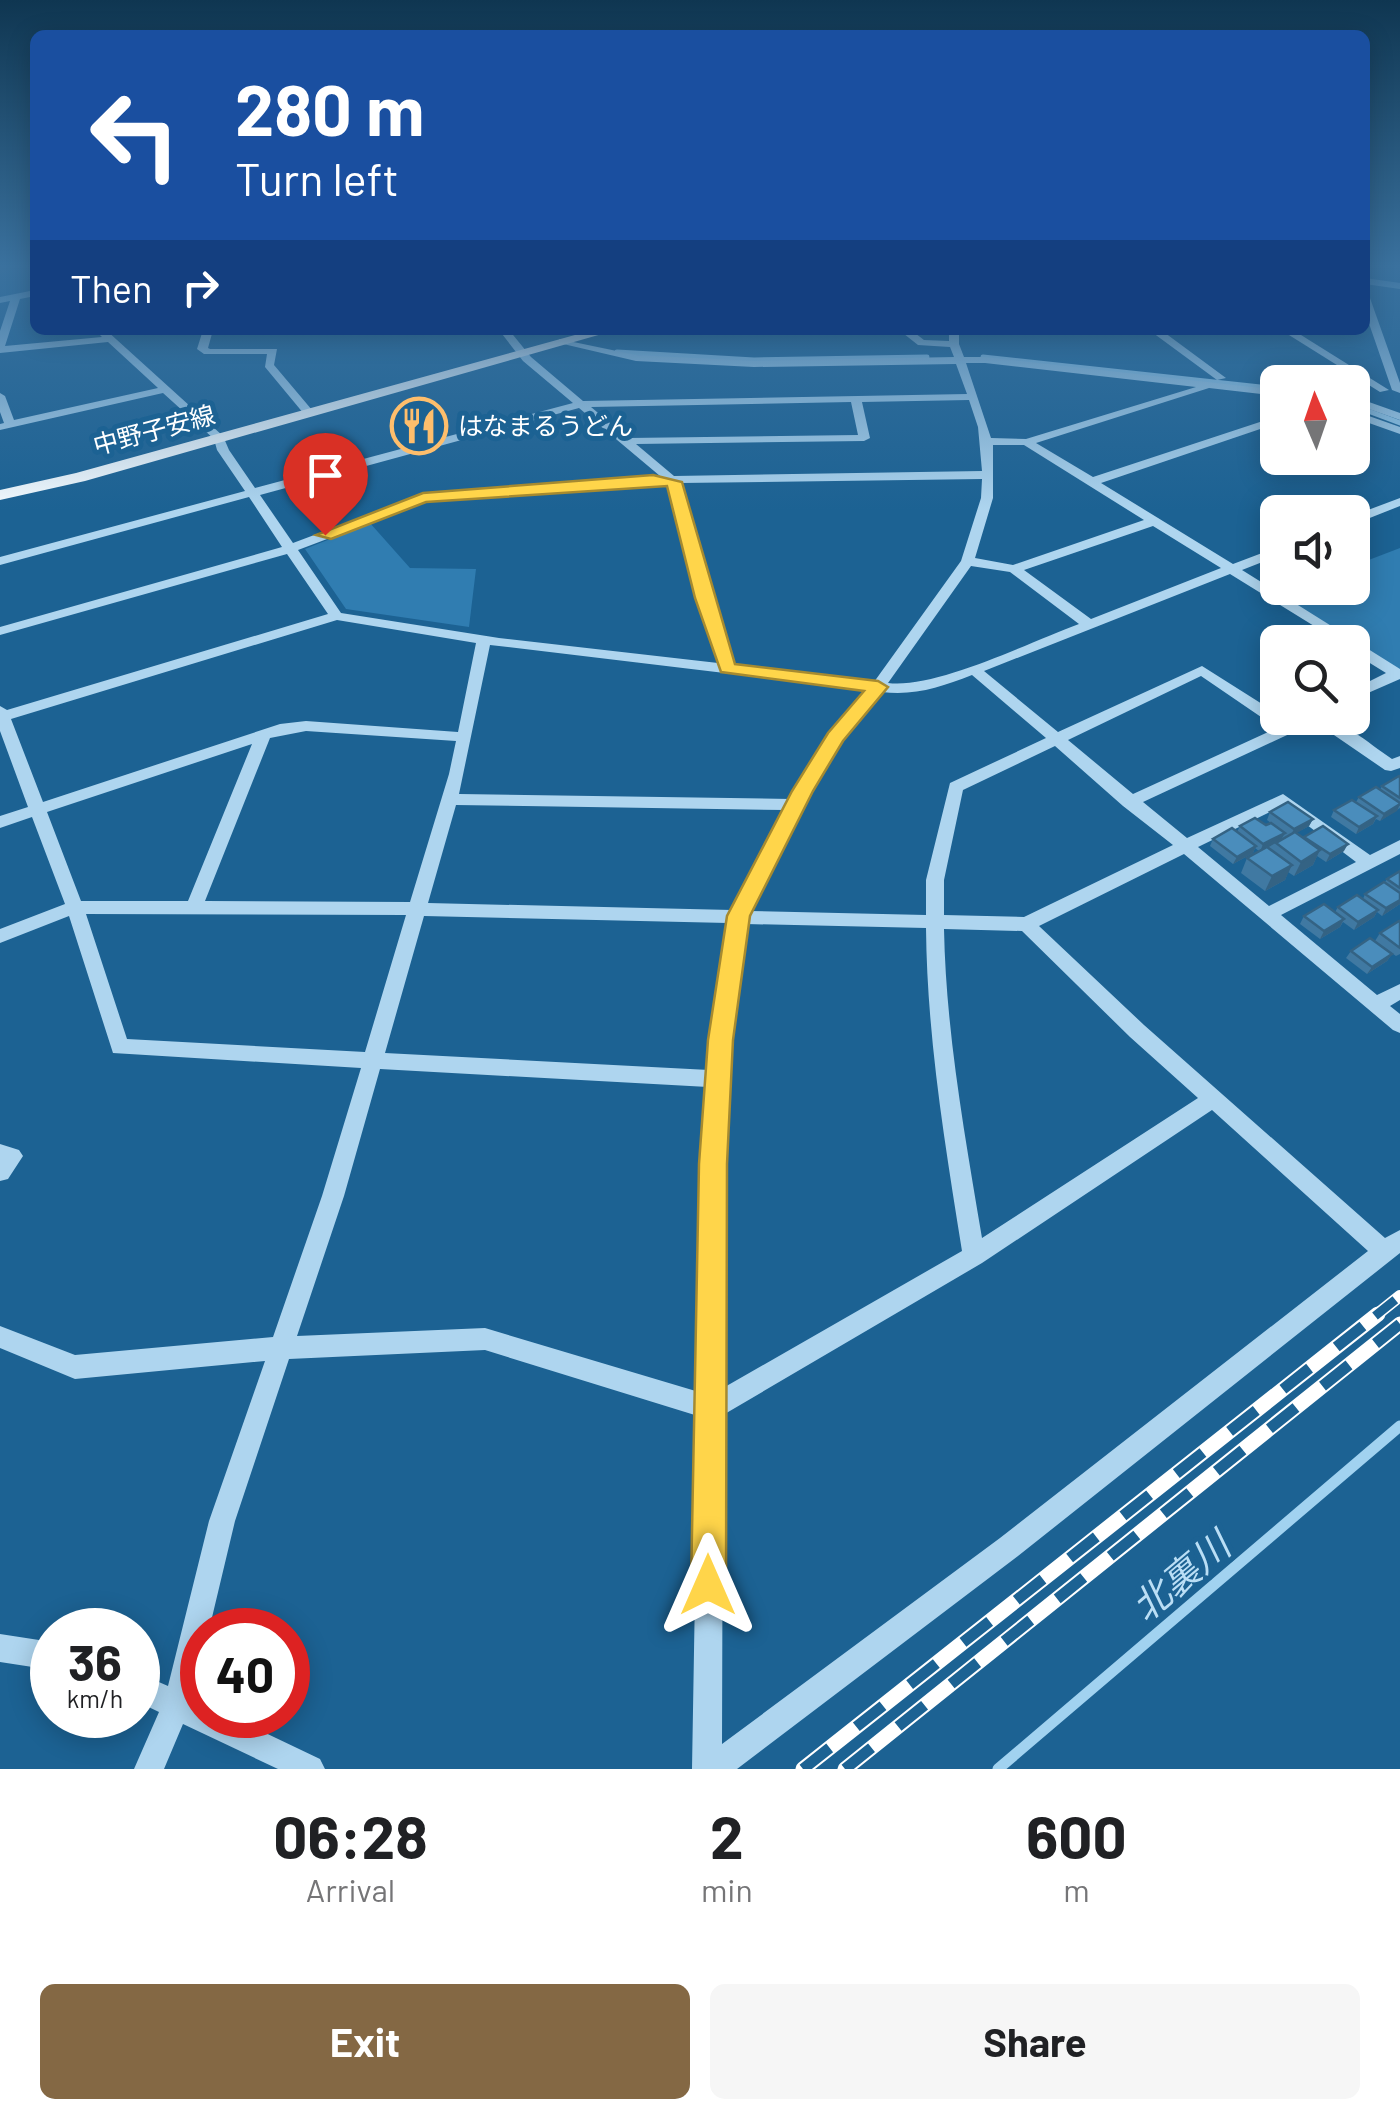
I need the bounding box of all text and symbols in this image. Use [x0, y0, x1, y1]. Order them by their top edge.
text: 280 m [235, 66, 424, 150]
icon: left [70, 70, 200, 200]
text: Turn left [235, 151, 399, 205]
icon: right [173, 260, 228, 315]
text: Then [70, 265, 153, 311]
north arrow [1260, 365, 1370, 475]
map controls [1260, 365, 1370, 735]
restaurant icon: はなまるうどん [389, 396, 449, 456]
street label: 中野子安線 [89, 398, 218, 460]
place label: はなまるうどん [458, 410, 633, 440]
pin [283, 433, 368, 536]
icon: arrive [298, 448, 353, 503]
button: sound [1260, 495, 1370, 605]
button: search [1260, 625, 1370, 735]
water label: 北裏川 [1121, 1519, 1241, 1630]
position arrow [656, 1533, 760, 1637]
speed limit sign: 40 [180, 1608, 310, 1738]
text: 36 [68, 1631, 122, 1691]
text: km/h [67, 1683, 123, 1713]
text: 06:28 [273, 1799, 428, 1871]
text: 2 [710, 1799, 744, 1871]
text: 600 [1026, 1799, 1127, 1871]
text: Arrival [306, 1870, 395, 1908]
text: min [701, 1870, 753, 1908]
text: m [1063, 1870, 1090, 1908]
button: Exit [40, 1984, 690, 2099]
button: Share [710, 1984, 1360, 2099]

